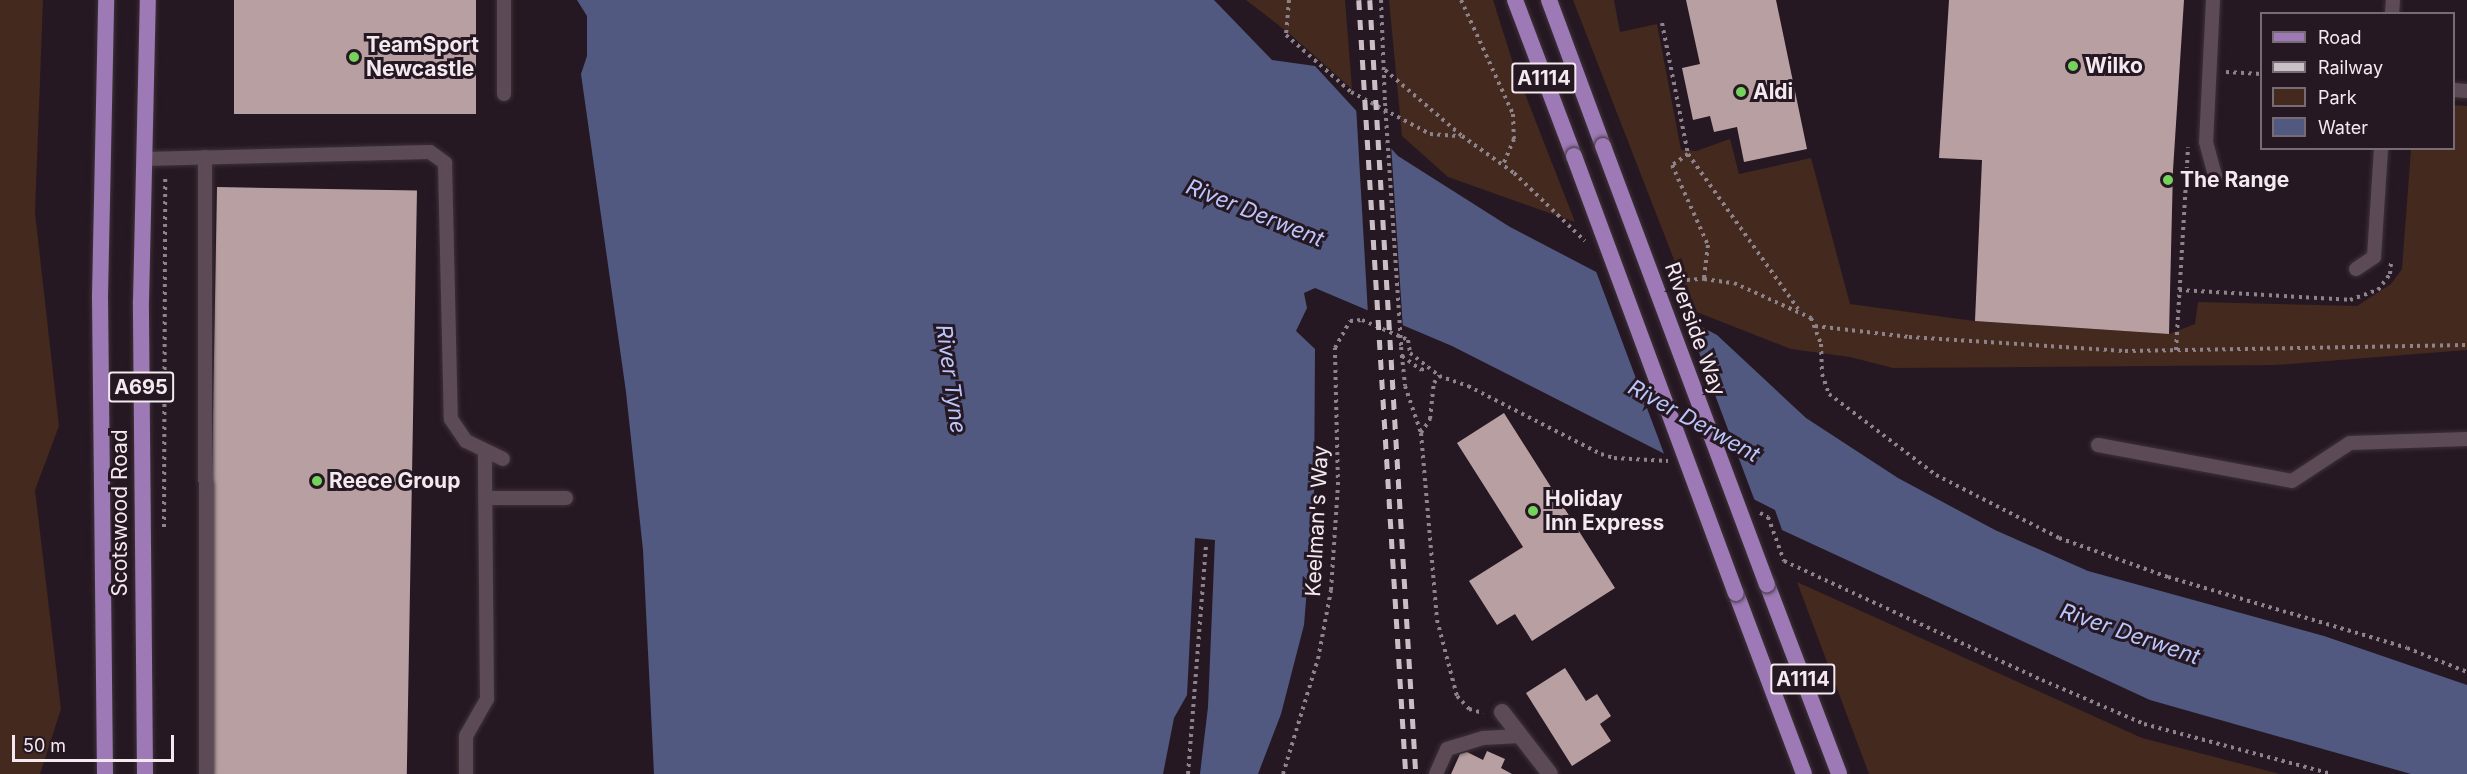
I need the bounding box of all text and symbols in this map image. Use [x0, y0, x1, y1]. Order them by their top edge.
legend [2260, 12, 2455, 150]
text: Road [2318, 27, 2361, 48]
place label: TeamSport Newcastle [366, 32, 479, 82]
marker: TeamSport Newcastle [347, 50, 361, 64]
place label: Wilko [2085, 53, 2143, 79]
text: Railway [2318, 57, 2383, 78]
marker: Wilko [2066, 59, 2080, 73]
road number: A1114 [1511, 61, 1577, 95]
place label: Aldi [1753, 79, 1793, 105]
marker: Aldi [1734, 85, 1748, 99]
text: Park [2318, 87, 2357, 108]
text: Water [2318, 117, 2368, 138]
place label: The Range [2180, 167, 2289, 193]
water label: River Derwent [1182, 173, 1328, 253]
marker: The Range [2161, 173, 2175, 187]
street label: Riverside Way [1659, 259, 1731, 399]
water label: River Tyne [930, 323, 972, 435]
road number: A695 [108, 370, 174, 404]
water label: River Derwent [1624, 374, 1764, 468]
street label: Scotswood Road [107, 429, 133, 597]
street label: Keelman's Way [1300, 445, 1334, 597]
place label: Reece Group [329, 468, 460, 494]
marker: Reece Group [310, 474, 324, 488]
place label: Holiday Inn Express [1545, 486, 1664, 536]
marker: Holiday Inn Express [1526, 504, 1540, 518]
water label: River Derwent [2057, 598, 2203, 670]
road number: A1114 [1770, 662, 1836, 696]
scale bar [15, 723, 177, 761]
text: 50 m [23, 735, 66, 756]

